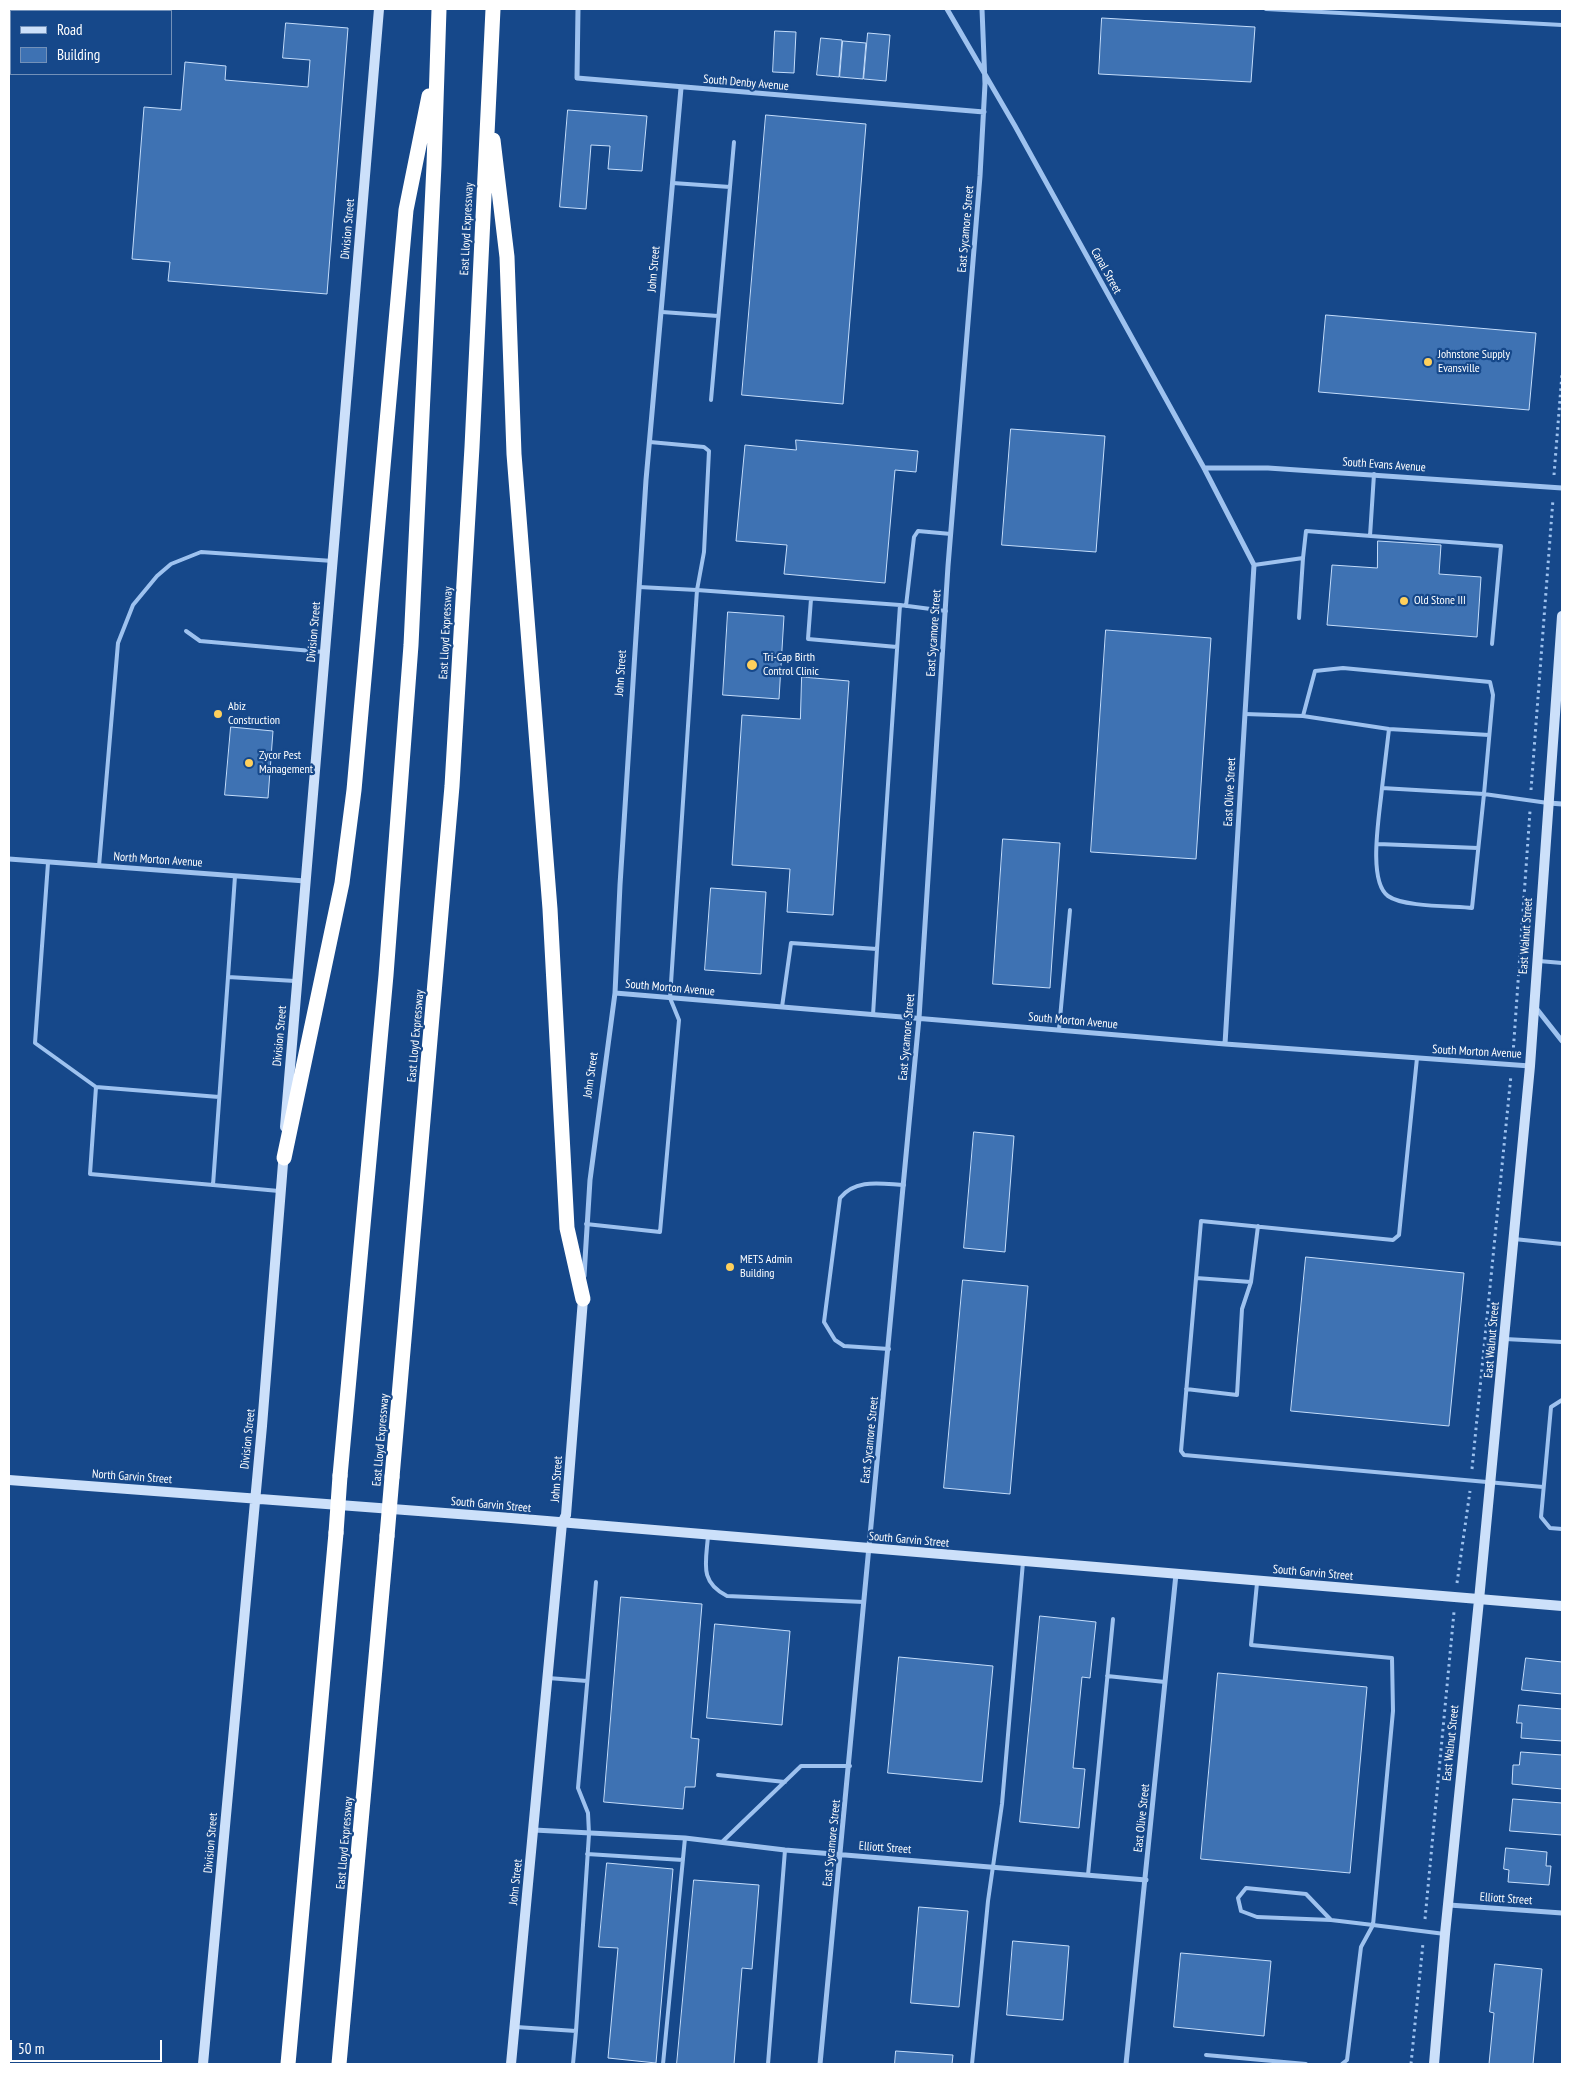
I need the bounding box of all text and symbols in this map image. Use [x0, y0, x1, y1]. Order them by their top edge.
legend [10, 10, 172, 75]
text: Road [57, 20, 83, 39]
text: Building [57, 45, 100, 64]
street label: South Denby Avenue [703, 72, 789, 94]
street label: East Lloyd Expressway [457, 182, 477, 276]
street label: East Sycamore Street [955, 185, 977, 273]
street label: Division Street [338, 198, 358, 260]
street label: John Street [645, 245, 663, 293]
street label: Canal Street [1087, 245, 1125, 297]
place label: Johnstone Supply Evansville [1438, 348, 1510, 376]
marker: Johnstone Supply Evansville [1422, 356, 1434, 368]
street label: South Evans Avenue [1342, 455, 1426, 475]
street label: East Lloyd Expressway [436, 586, 456, 680]
street label: East Sycamore Street [924, 589, 944, 677]
place label: Old Stone III [1414, 594, 1466, 608]
marker: Old Stone III [1398, 595, 1410, 607]
street label: Division Street [304, 601, 324, 663]
street label: John Street [612, 650, 630, 696]
place label: Tri-Cap Birth Control Clinic [763, 651, 819, 679]
marker: Tri-Cap Birth Control Clinic [745, 658, 759, 672]
place label: Abiz Construction [228, 700, 280, 728]
marker: Abiz Construction [212, 708, 224, 720]
place label: Zycor Pest Management [259, 749, 313, 777]
marker: Zycor Pest Management [243, 757, 255, 769]
street label: East Olive Street [1221, 757, 1239, 827]
street label: North Morton Avenue [113, 850, 203, 870]
street label: East Walnut Street [1516, 897, 1536, 975]
street label: South Morton Avenue [625, 977, 715, 999]
street label: East Lloyd Expressway [405, 989, 427, 1083]
street label: East Sycamore Street [896, 993, 918, 1081]
street label: Division Street [270, 1005, 290, 1067]
street label: South Morton Avenue [1028, 1010, 1118, 1032]
street label: South Morton Avenue [1432, 1042, 1522, 1062]
street label: John Street [581, 1051, 601, 1099]
place label: METS Admin Building [740, 1253, 792, 1281]
marker: METS Admin Building [724, 1261, 736, 1273]
street label: East Walnut Street [1482, 1301, 1502, 1379]
street label: East Lloyd Expressway [370, 1393, 392, 1487]
street label: East Sycamore Street [858, 1396, 882, 1484]
street label: Division Street [238, 1408, 258, 1470]
street label: John Street [548, 1456, 566, 1502]
street label: North Garvin Street [91, 1467, 173, 1487]
street label: South Garvin Street [450, 1494, 532, 1516]
street label: South Garvin Street [868, 1529, 950, 1551]
street label: South Garvin Street [1272, 1562, 1354, 1584]
street label: East Walnut Street [1440, 1704, 1462, 1782]
street label: East Olive Street [1131, 1783, 1153, 1853]
street label: East Lloyd Expressway [334, 1796, 356, 1890]
street label: East Sycamore Street [820, 1799, 844, 1887]
street label: Division Street [201, 1812, 221, 1874]
street label: Elliott Street [858, 1839, 912, 1857]
street label: John Street [506, 1858, 526, 1906]
street label: Elliott Street [1479, 1890, 1533, 1908]
scale bar [12, 2030, 165, 2062]
text: 50 m [18, 2039, 44, 2058]

